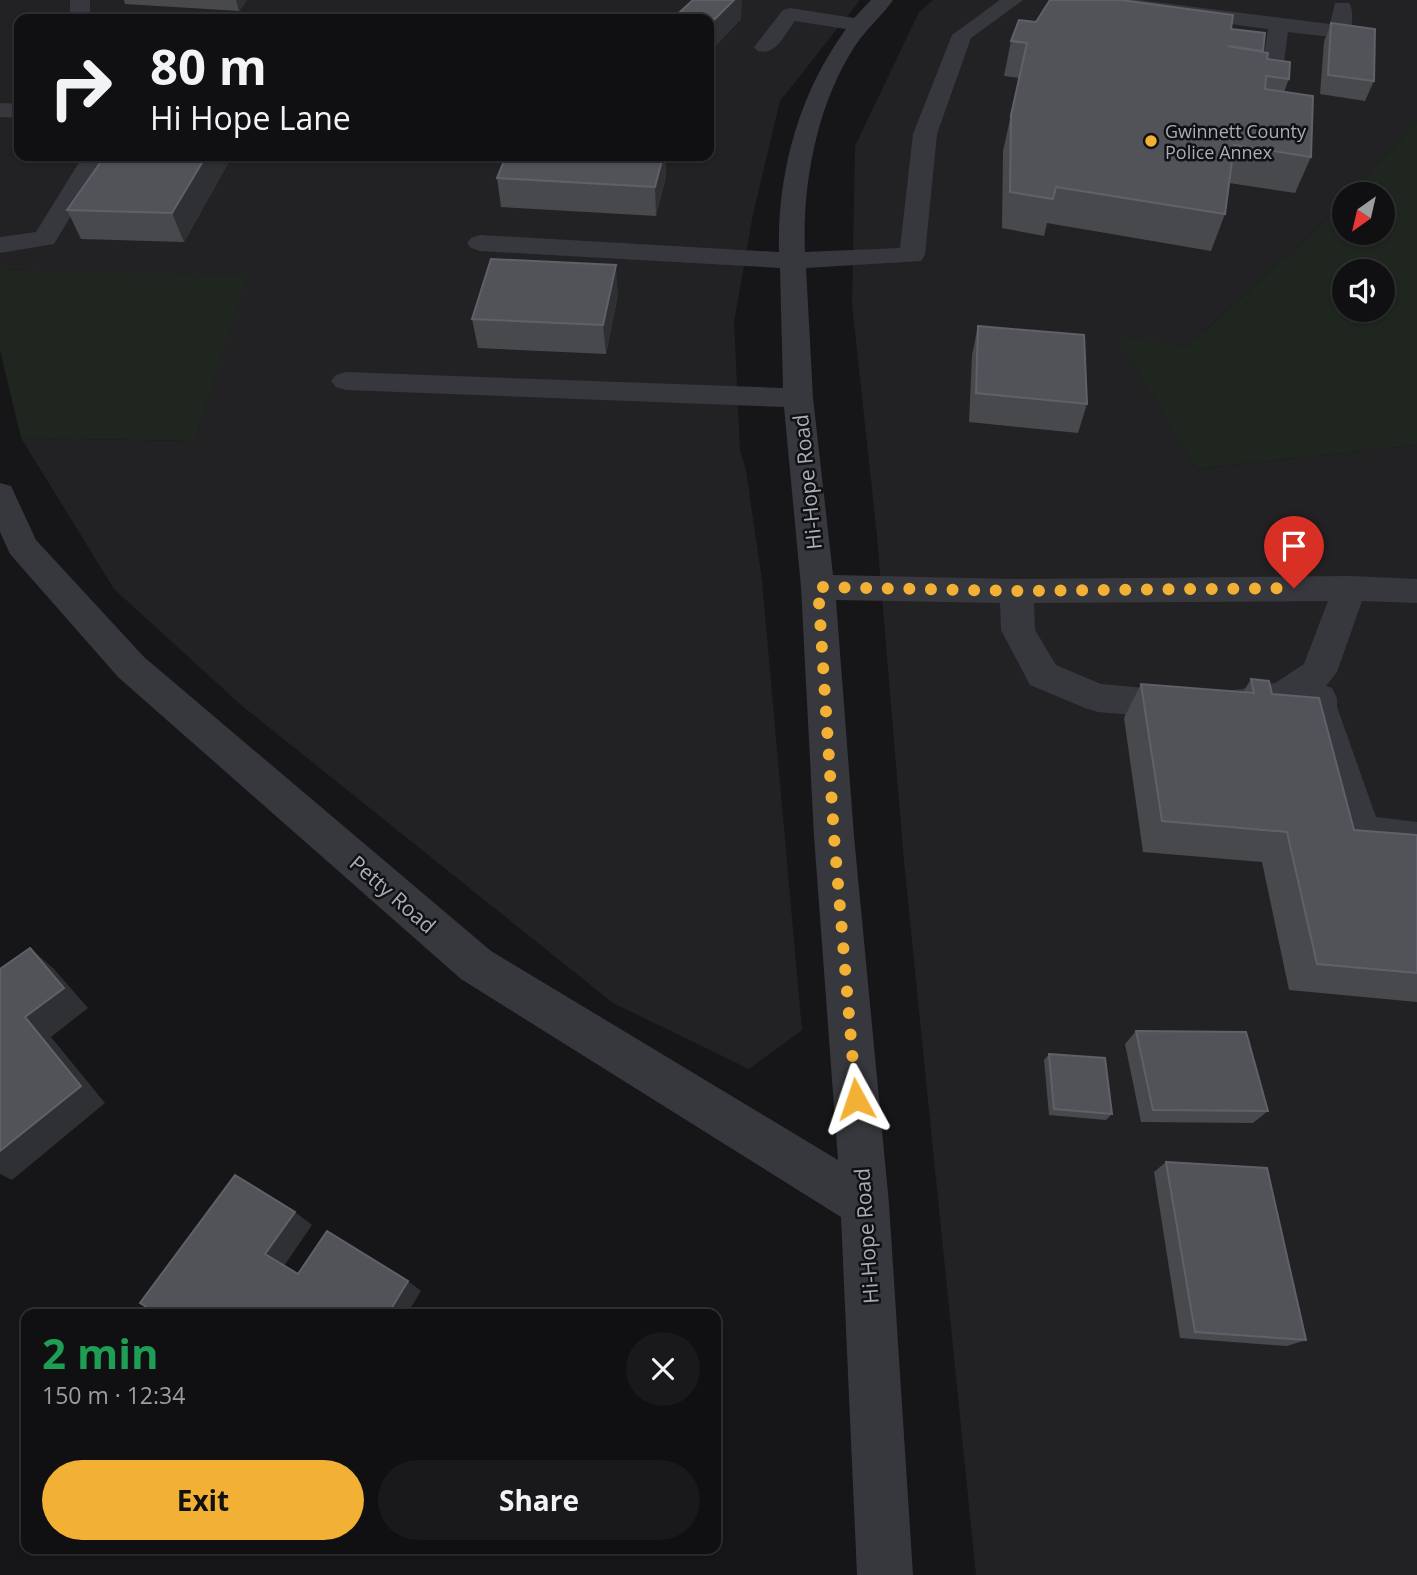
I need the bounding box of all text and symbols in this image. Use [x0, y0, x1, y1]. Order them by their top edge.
text: 80 m [150, 33, 267, 99]
icon: right [35, 42, 126, 133]
text: Hi Hope Lane [150, 96, 351, 139]
place label: Gwinnett County Police Annex [1165, 119, 1307, 164]
marker: Gwinnett County Police Annex [1143, 133, 1159, 149]
north arrow [1332, 182, 1395, 245]
map controls [1332, 182, 1395, 322]
button: sound [1332, 259, 1395, 322]
street label: Hi-Hope Road [786, 413, 828, 551]
pin [1264, 516, 1324, 588]
icon: arrive [1275, 527, 1313, 565]
street label: Petty Road [344, 849, 442, 939]
position arrow [819, 1062, 893, 1136]
street label: Hi-Hope Road [847, 1167, 885, 1305]
text: 2 min [42, 1324, 159, 1381]
button: close [626, 1332, 700, 1406]
text: 150 m · 12:34 [42, 1379, 185, 1411]
button: Exit [42, 1460, 364, 1540]
button: Share [378, 1460, 700, 1540]

